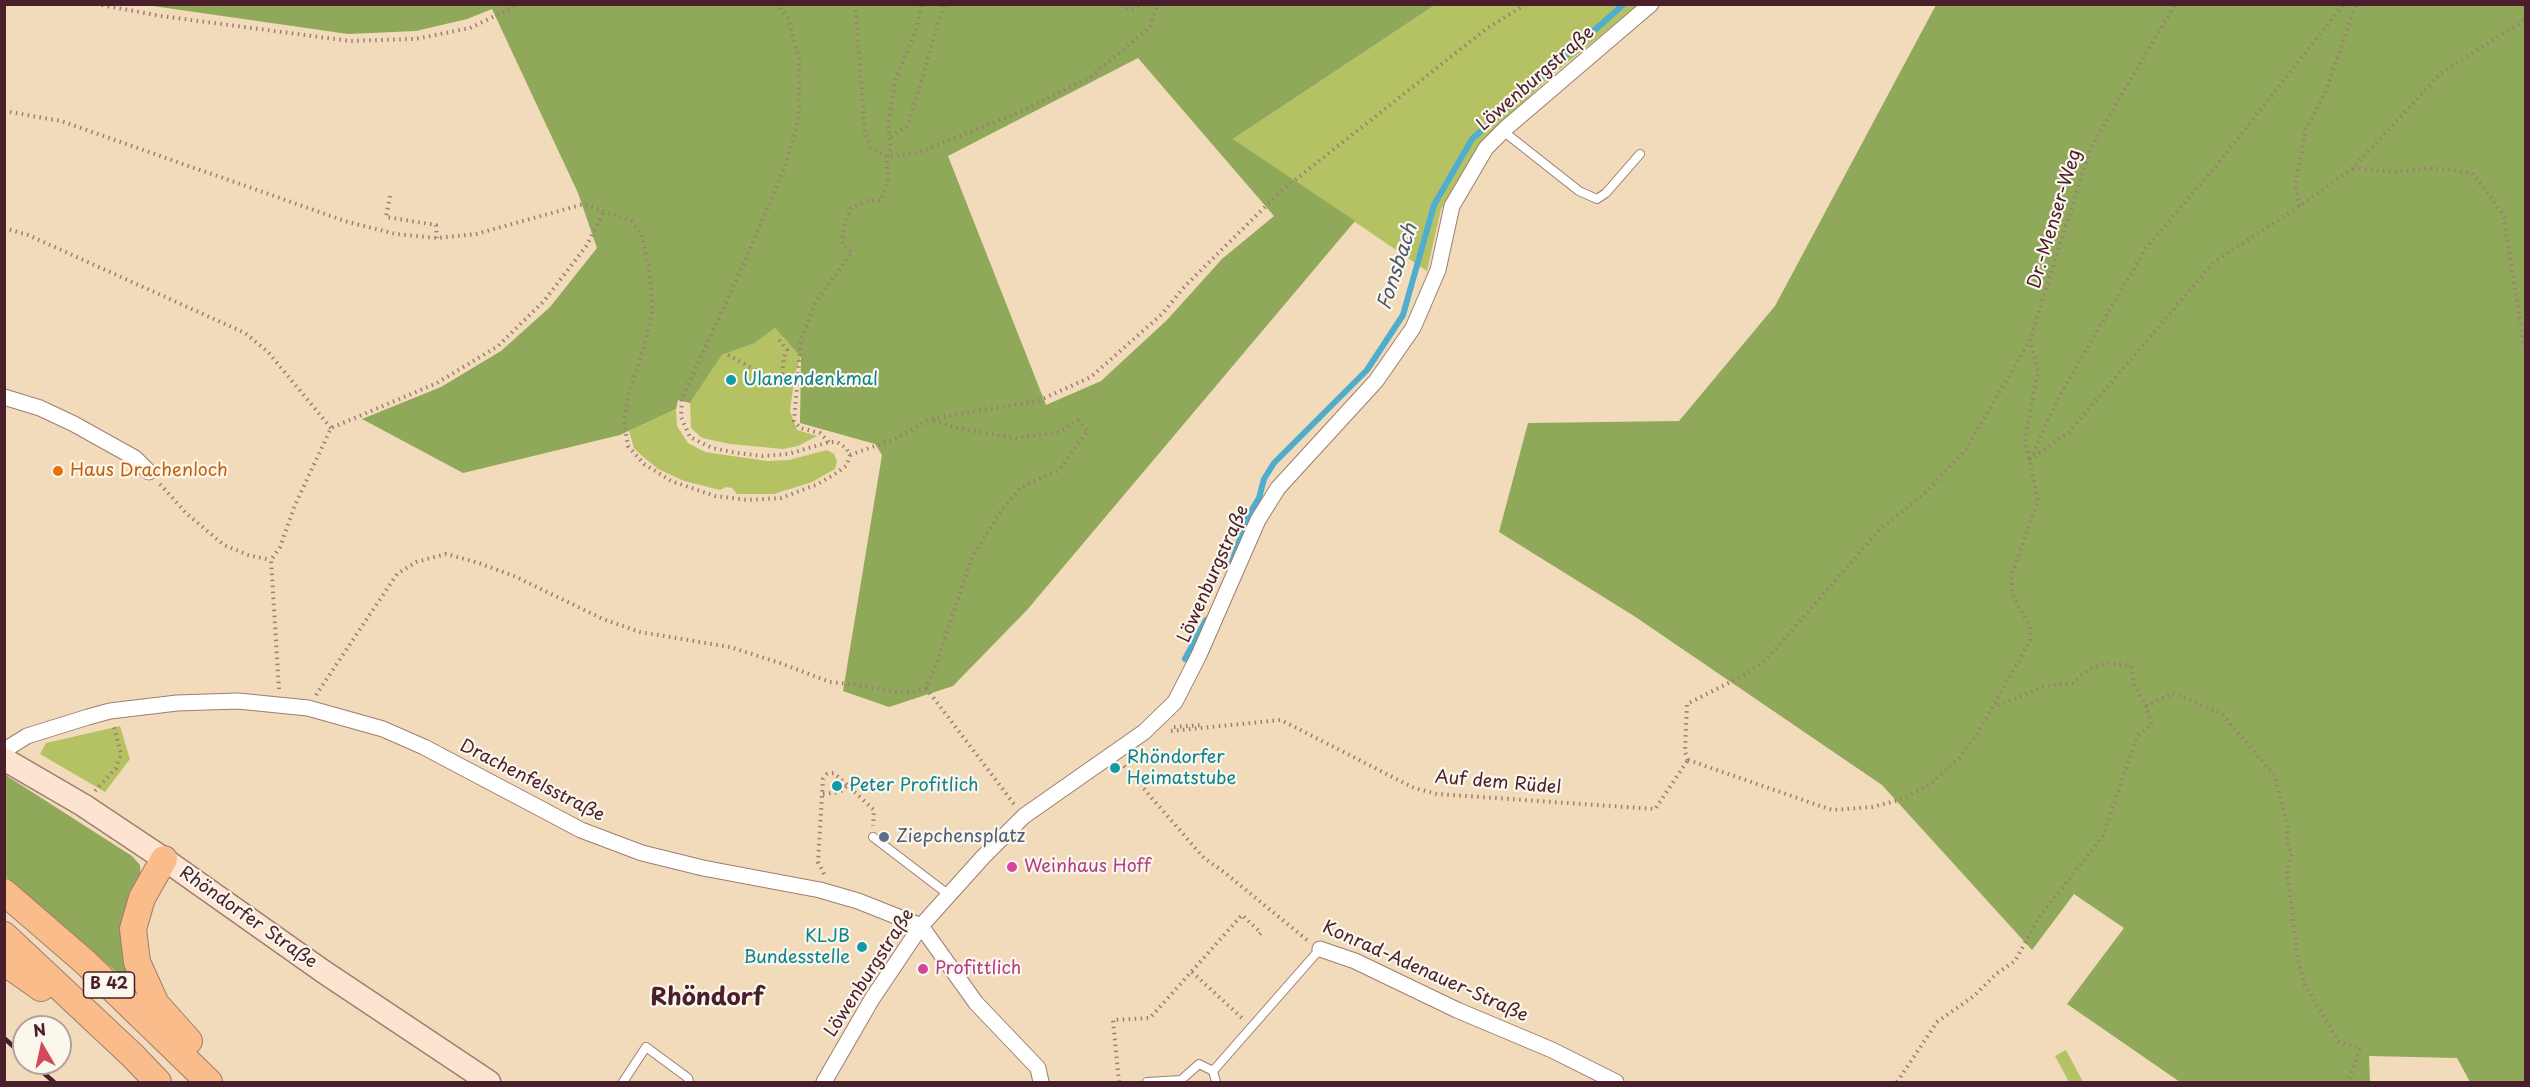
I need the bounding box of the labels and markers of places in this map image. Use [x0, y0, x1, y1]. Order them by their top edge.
place label: Ulanendenkmal [743, 369, 878, 391]
marker: Ulanendenkmal [724, 373, 738, 387]
place label: Haus Drachenloch [70, 460, 228, 482]
marker: Haus Drachenloch [51, 464, 65, 478]
place label: Rhöndorfer Heimatstube [1127, 747, 1236, 789]
marker: Rhöndorfer Heimatstube [1108, 761, 1122, 775]
place label: Peter Profitlich [849, 775, 978, 797]
marker: Peter Profitlich [830, 779, 844, 793]
place label: Ziepchensplatz [896, 826, 1025, 848]
marker: Ziepchensplatz [877, 830, 891, 844]
place label: Weinhaus Hoff [1024, 856, 1151, 878]
marker: Weinhaus Hoff [1005, 860, 1019, 874]
place label: KLJB Bundesstelle [744, 926, 850, 968]
marker: KLJB Bundesstelle [855, 940, 869, 954]
place label: Profittlich [935, 958, 1021, 980]
marker: Profittlich [916, 962, 930, 976]

